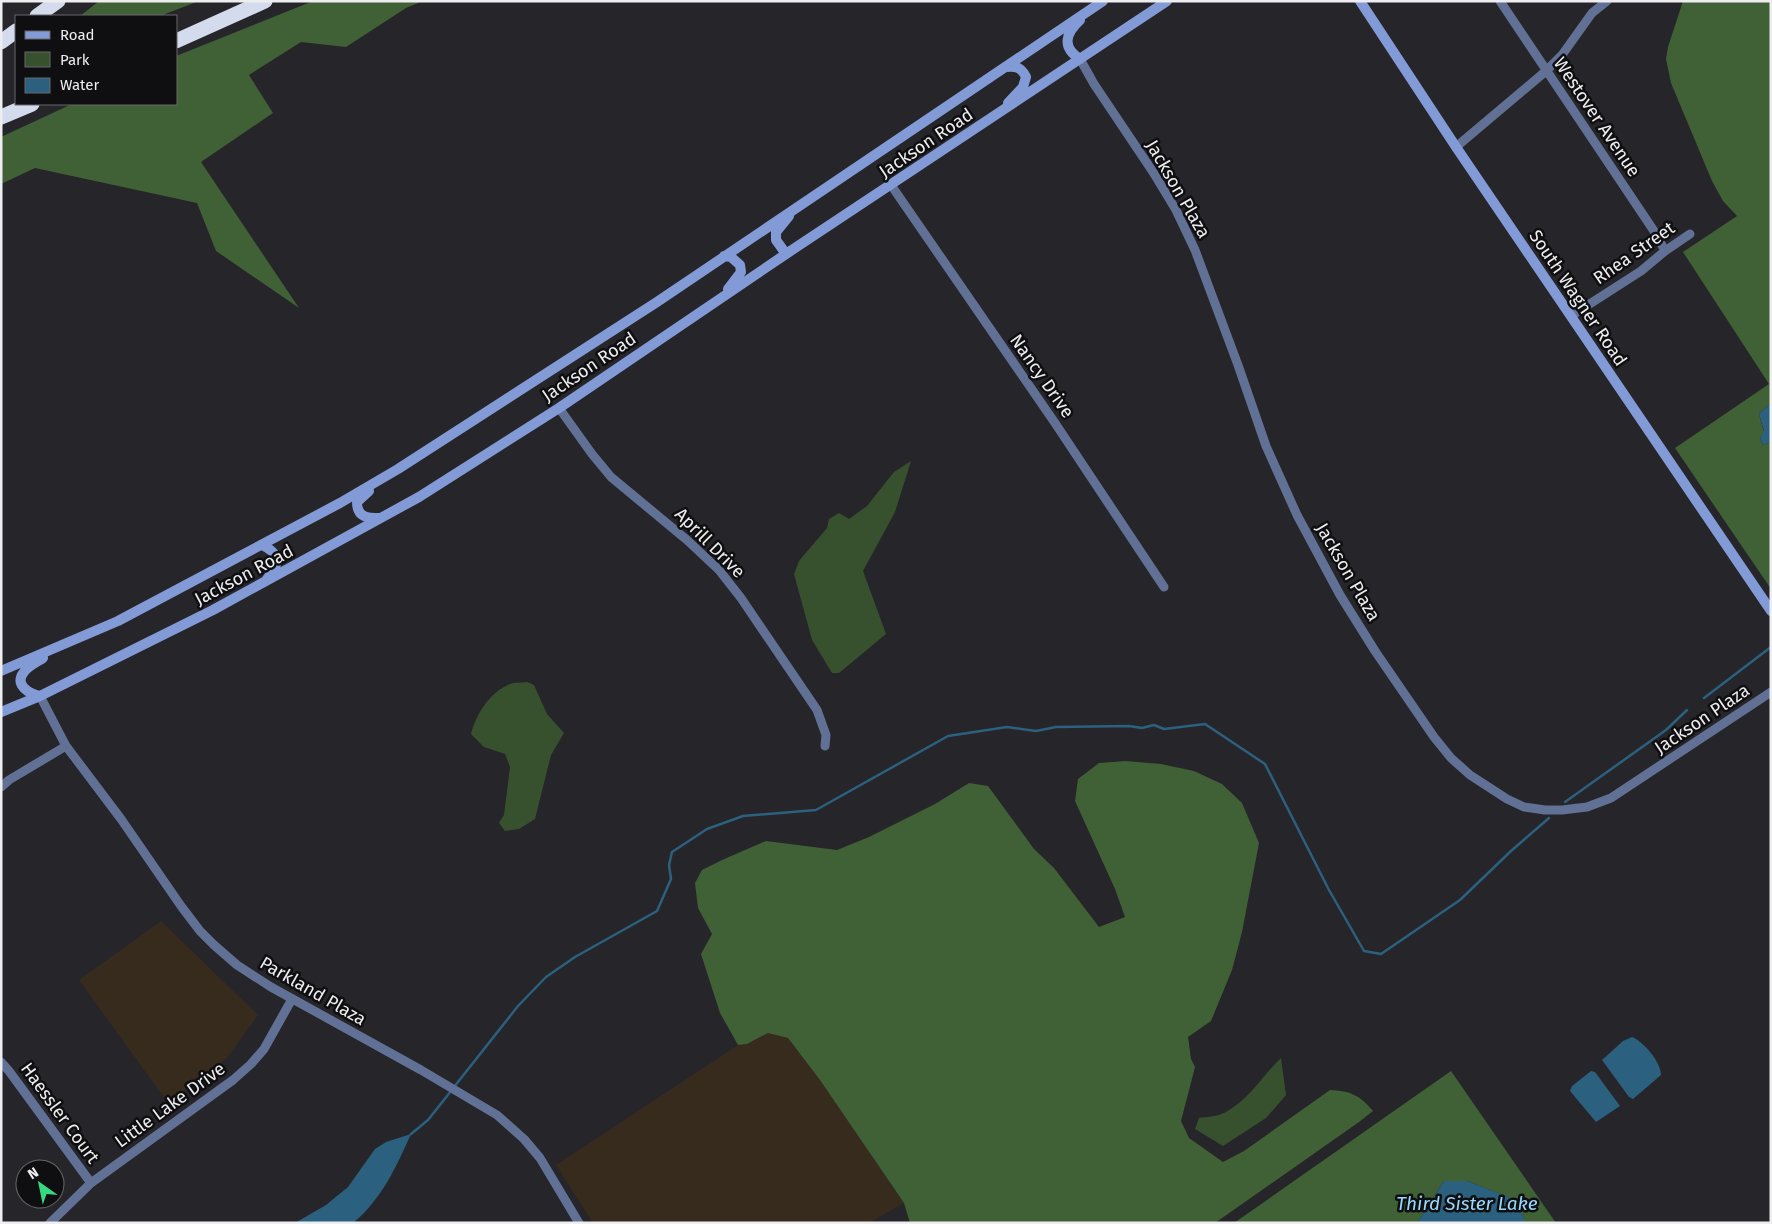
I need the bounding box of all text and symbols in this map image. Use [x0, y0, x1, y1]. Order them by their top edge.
legend [15, 15, 178, 105]
text: Road [60, 26, 95, 44]
text: Park [60, 51, 90, 69]
street label: Westover Avenue [1549, 53, 1645, 181]
text: Water [60, 76, 99, 94]
street label: Jackson Road [875, 103, 977, 183]
street label: Jackson Plaza [1141, 136, 1215, 242]
street label: Rhea Street [1589, 217, 1679, 289]
street label: South Wagner Road [1524, 226, 1632, 370]
street label: Jackson Road [538, 327, 640, 407]
street label: Nancy Drive [1005, 330, 1079, 422]
street label: Aprill Drive [670, 503, 750, 583]
street label: Jackson Plaza [1311, 519, 1385, 625]
street label: Jackson Road [191, 540, 297, 610]
street label: Jackson Plaza [1650, 679, 1754, 759]
street label: Parkland Plaza [256, 952, 370, 1030]
street label: Haessler Court [16, 1058, 104, 1168]
street label: Little Lake Drive [111, 1058, 229, 1152]
north arrow [15, 1159, 65, 1209]
text: N [25, 1164, 42, 1183]
water label: Third Sister Lake [1396, 1192, 1538, 1215]

